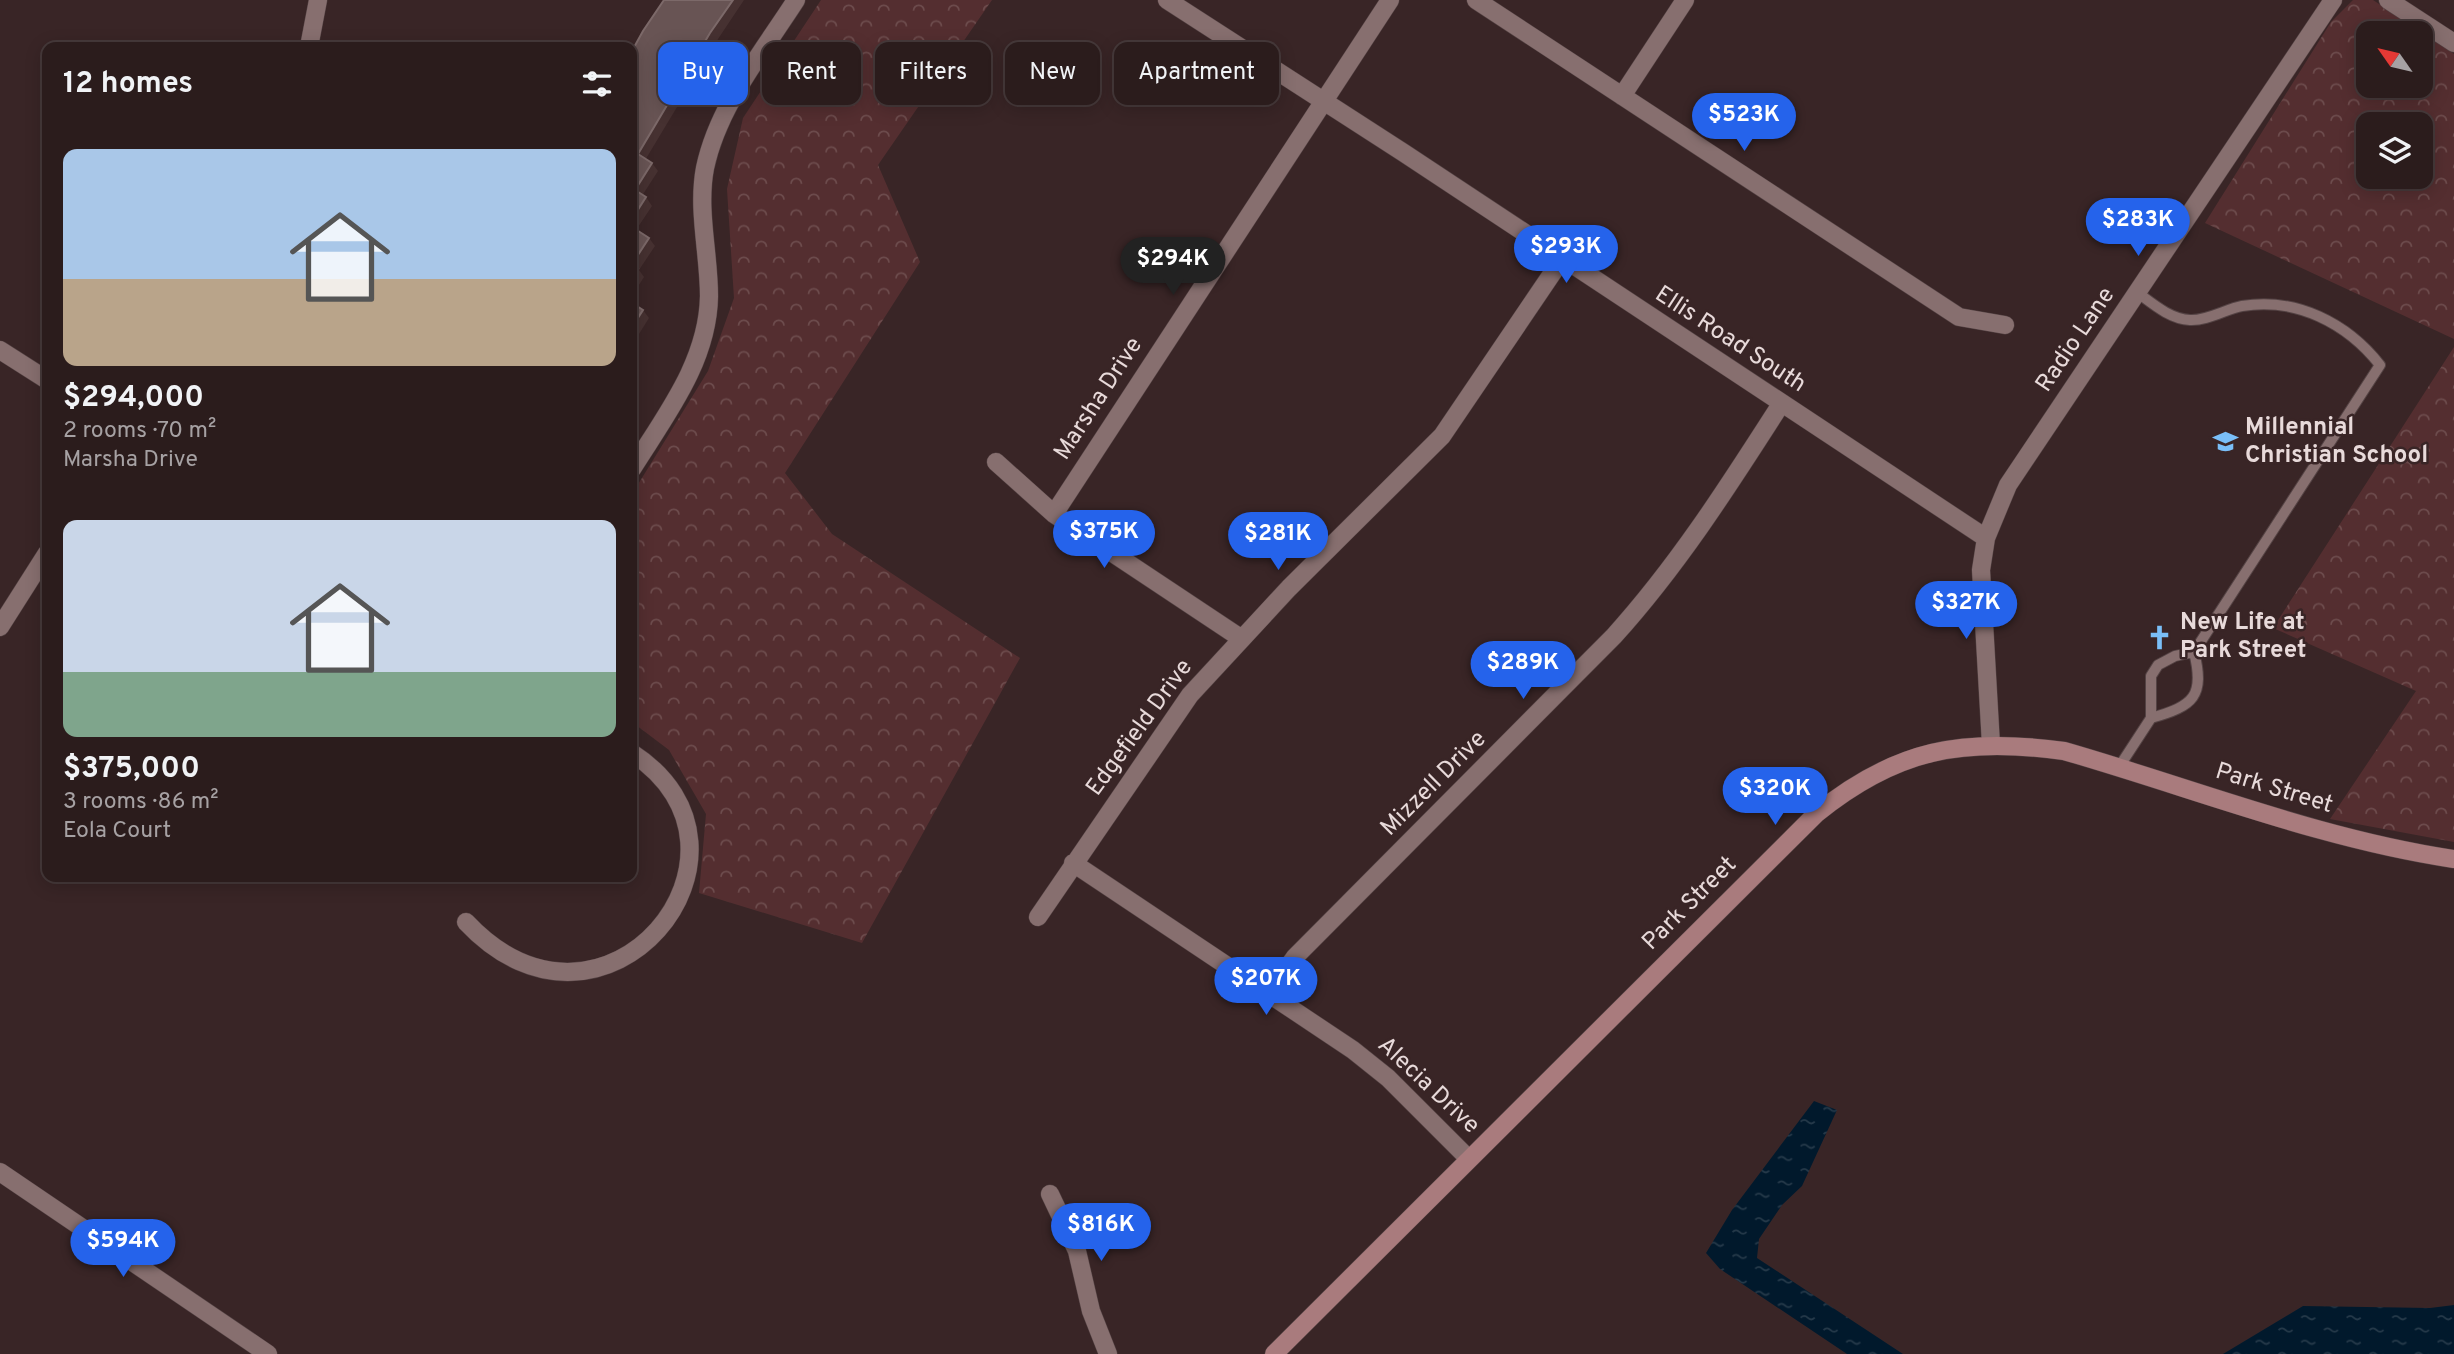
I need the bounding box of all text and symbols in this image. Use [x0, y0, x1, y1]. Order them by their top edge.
north arrow [2356, 21, 2432, 98]
map controls [2356, 21, 2433, 189]
chip: Buy [658, 42, 748, 105]
chip: Rent [762, 42, 861, 105]
chip: Filters [875, 42, 991, 105]
chip: New [1005, 42, 1100, 105]
chip: Apartment [1114, 42, 1279, 105]
icon: filters [578, 65, 616, 103]
text: 12 homes [63, 66, 193, 103]
pin: $523K [1695, 94, 1793, 153]
text: $523K [1708, 101, 1780, 130]
button: layers [2356, 112, 2433, 189]
icon: home [277, 194, 403, 320]
pin: $283K [2089, 198, 2187, 258]
text: $283K [2102, 206, 2174, 235]
pin: $293K [1517, 226, 1615, 285]
text: $293K [1530, 233, 1602, 262]
pin: $294K [1124, 238, 1222, 297]
text: $294K [1136, 245, 1210, 274]
street label: Ellis Road South [1649, 280, 1811, 400]
street label: Radio Lane [2030, 282, 2122, 398]
street label: Marsha Drive [1048, 332, 1150, 466]
text: $294,000 [63, 380, 204, 417]
place label: Millennial Christian School [2245, 413, 2428, 471]
text: 2 rooms · 70 m² [63, 417, 216, 446]
school or university icon: Millennial Christian School [2211, 428, 2239, 456]
text: Marsha Drive [63, 446, 198, 475]
pin: $375K [1055, 510, 1153, 570]
pin: $281K [1229, 512, 1327, 572]
text: $375K [1069, 518, 1139, 547]
text: $281K [1244, 520, 1312, 549]
icon: home [277, 565, 403, 691]
pin: $327K [1917, 582, 2015, 641]
text: $327K [1931, 589, 2001, 618]
place label: New Life at Park Street [2180, 608, 2306, 666]
church icon: New Life at Park Street [2146, 623, 2174, 651]
pin: $289K [1474, 642, 1572, 701]
text: $289K [1487, 649, 1559, 678]
street label: Edgefield Drive [1080, 654, 1200, 802]
street label: Mizzell Drive [1375, 725, 1493, 843]
text: $375,000 [63, 751, 200, 788]
street label: Park Street [2212, 757, 2336, 821]
pin: $320K [1726, 768, 1824, 827]
text: $320K [1739, 775, 1811, 804]
text: 3 rooms · 86 m² [63, 788, 219, 817]
text: Eola Court [63, 817, 171, 846]
street label: Park Street [1637, 851, 1743, 957]
pin: $207K [1217, 958, 1315, 1017]
text: $207K [1230, 965, 1302, 994]
street label: Alecia Drive [1371, 1031, 1485, 1141]
pin: $816K [1052, 1204, 1150, 1263]
text: $816K [1067, 1211, 1135, 1240]
pin: $594K [74, 1220, 172, 1279]
text: $594K [86, 1227, 160, 1256]

